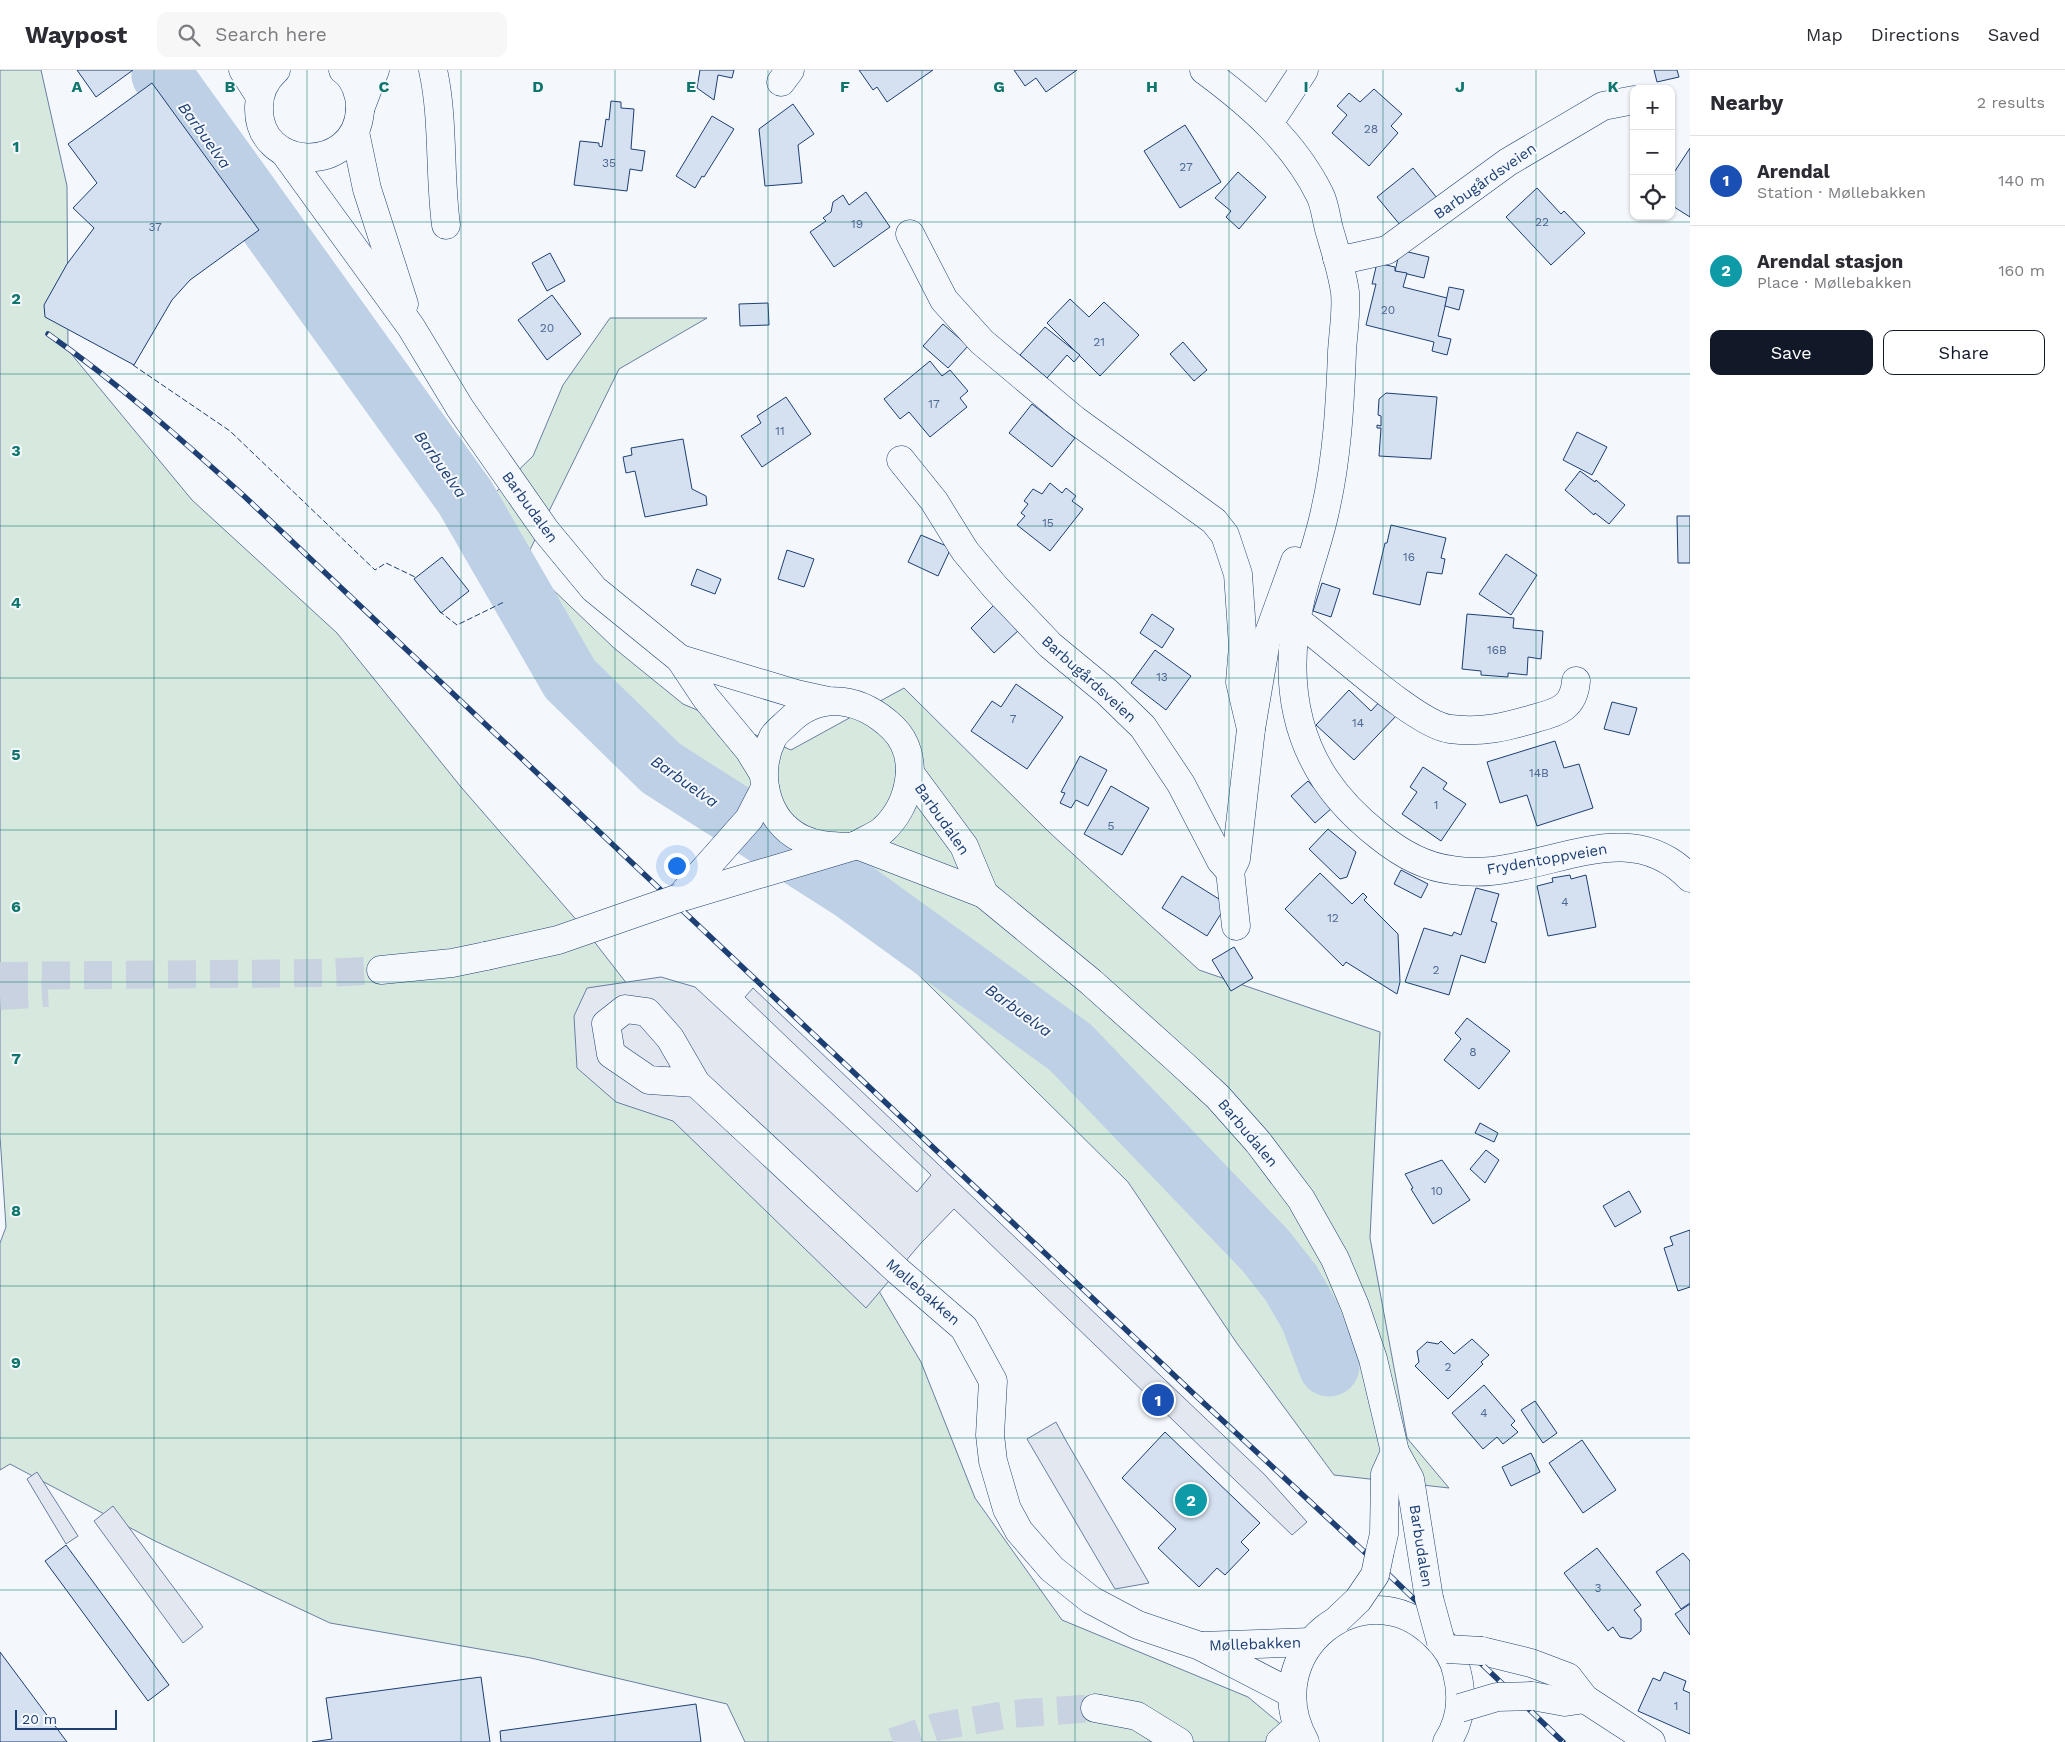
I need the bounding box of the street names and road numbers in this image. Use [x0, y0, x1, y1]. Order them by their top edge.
street label: Barbugårdsveien [1430, 139, 1540, 223]
street label: Barbudalen [498, 468, 562, 546]
street label: Barbugårdsveien [1038, 632, 1140, 726]
street label: Barbudalen [911, 780, 973, 858]
street label: Frydentoppveien [1485, 840, 1609, 878]
street label: Barbudalen [1214, 1095, 1282, 1171]
street label: Møllebakken [882, 1255, 964, 1329]
street label: Barbudalen [1406, 1503, 1436, 1589]
street label: Møllebakken [1209, 1633, 1301, 1655]

